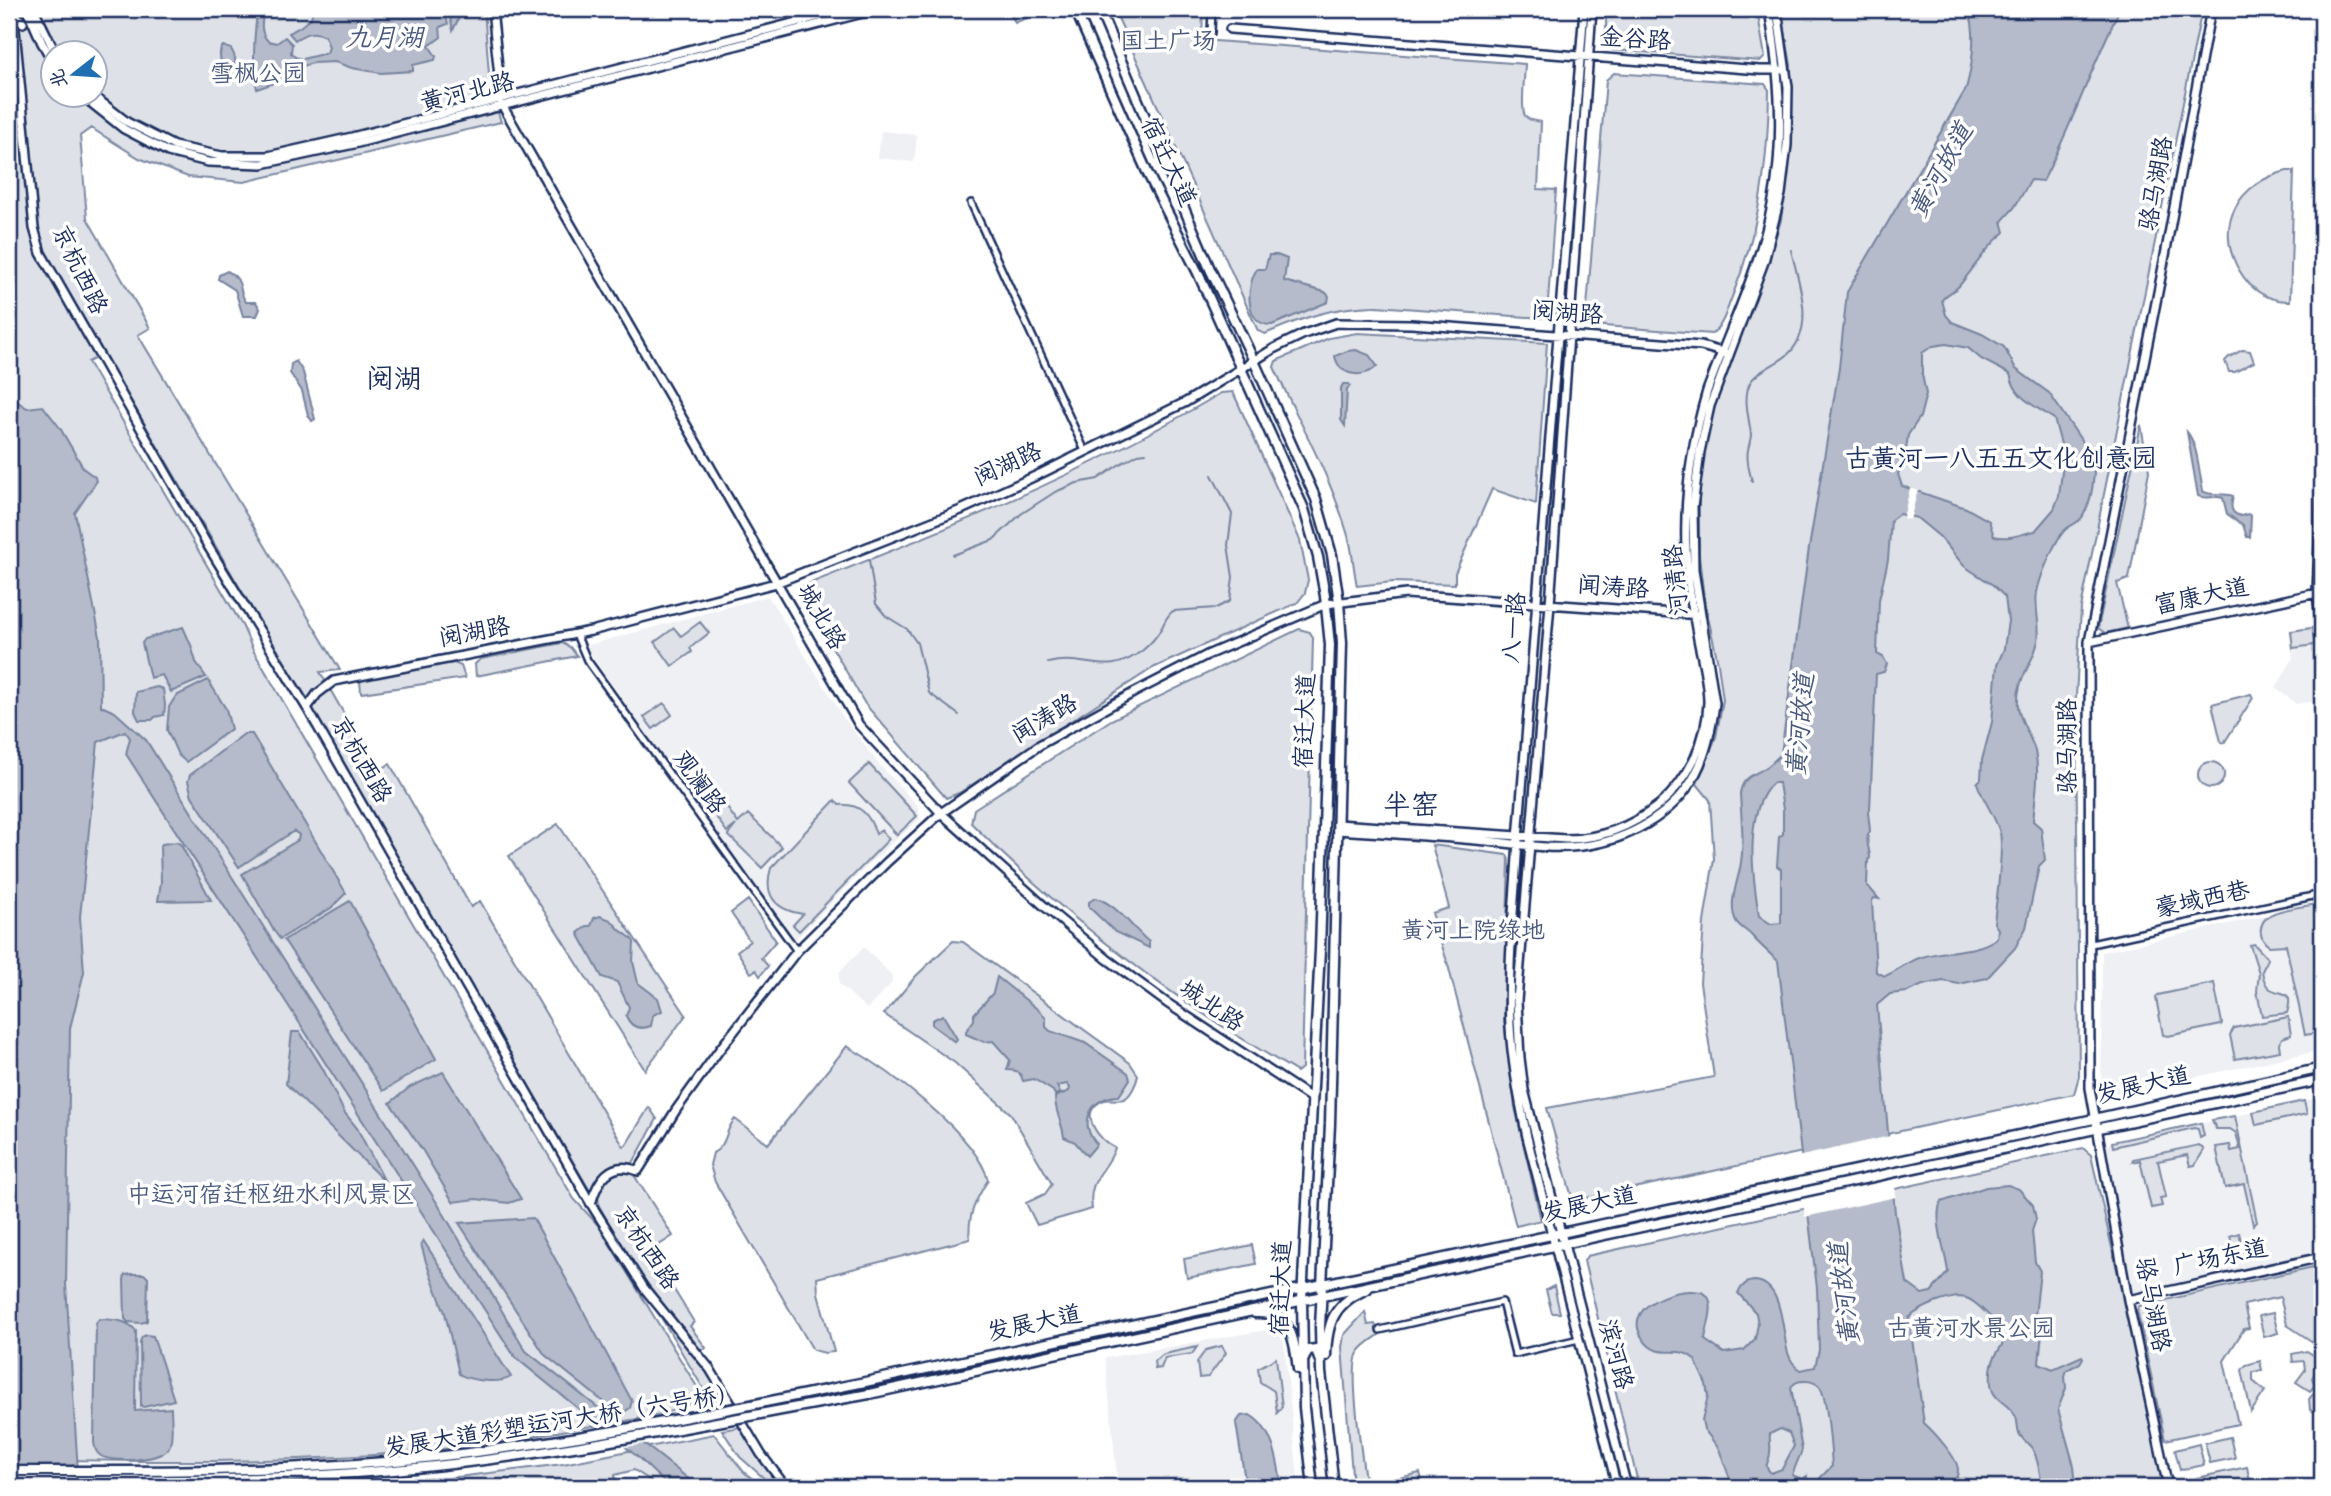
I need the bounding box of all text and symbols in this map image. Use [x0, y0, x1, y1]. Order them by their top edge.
street label: 金谷路 [1598, 23, 1672, 59]
water label: 九月湖 [345, 25, 426, 57]
park label: 国土广场 [1120, 29, 1216, 59]
north arrow [38, 38, 108, 108]
park label: 雪枫公园 [210, 62, 306, 91]
text: 北 [47, 65, 75, 90]
street label: 黄河北路 [417, 67, 518, 121]
street label: 宿迁大道 [1132, 113, 1201, 212]
water label: 黄河故道 [1903, 116, 1984, 225]
street label: 骆马湖路 [2134, 134, 2182, 234]
street label: 京杭西路 [43, 221, 113, 320]
street label: 阅湖路 [1530, 297, 1604, 333]
district label: 阅湖 [366, 365, 422, 399]
street label: 阅湖路 [969, 437, 1048, 495]
district label: 古黄河一八五五文化创意园 [1845, 445, 2157, 478]
street label: 河清路 [1659, 543, 1697, 618]
street label: 闻涛路 [1576, 571, 1650, 607]
street label: 富康大道 [2152, 573, 2252, 623]
street label: 城北路 [788, 579, 851, 656]
street label: 八一路 [1497, 591, 1535, 665]
street label: 阅湖路 [437, 612, 513, 656]
water label: 黄河故道 [1782, 670, 1824, 778]
street label: 宿迁大道 [1291, 672, 1324, 769]
street label: 闻涛路 [1007, 688, 1084, 752]
street label: 骆马湖路 [2054, 698, 2085, 794]
street label: 京杭西路 [322, 711, 397, 810]
street label: 观澜路 [664, 745, 732, 822]
district label: 半窑 [1383, 790, 1439, 825]
street label: 豪域西巷 [2153, 877, 2253, 926]
park label: 黄河上院绿地 [1401, 918, 1545, 948]
street label: 城北路 [1172, 974, 1249, 1040]
street label: 发展大道 [2094, 1062, 2194, 1113]
park label: 中运河宿迁枢纽水利风景区 [127, 1182, 415, 1212]
street label: 发展大道 [1540, 1182, 1640, 1231]
street label: 京杭西路 [605, 1200, 685, 1297]
street label: 广场东道 [2171, 1235, 2271, 1284]
water label: 黄河故道 [1824, 1238, 1870, 1347]
street label: 宿迁大道 [1267, 1239, 1300, 1336]
street label: 骆马湖路 [2127, 1255, 2175, 1355]
street label: 发展大道 [985, 1301, 1085, 1350]
street label: 滨河路 [1590, 1316, 1638, 1394]
park label: 古黄河水景公园 [1887, 1316, 2055, 1346]
street label: 发展大道彩塑运河大桥（六号桥） [383, 1381, 743, 1466]

